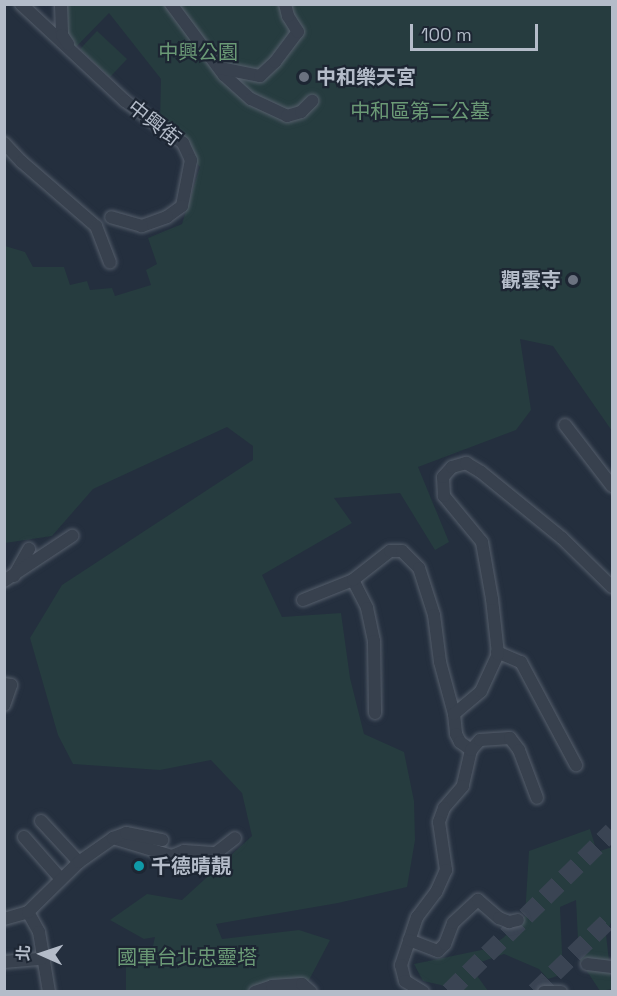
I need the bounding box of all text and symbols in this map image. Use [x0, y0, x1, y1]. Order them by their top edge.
scale bar [413, 12, 540, 50]
text: 100 m [421, 23, 472, 46]
park label: 中興公園 [158, 40, 238, 64]
place label: 中和樂天宮 [316, 65, 416, 89]
marker: 中和樂天宮 [297, 70, 311, 84]
street label: 中興街 [123, 95, 185, 151]
park label: 中和區第二公墓 [350, 99, 490, 123]
place label: 觀雲寺 [501, 268, 561, 292]
marker: 觀雲寺 [566, 273, 580, 287]
place label: 千德晴靚 [151, 854, 231, 878]
marker: 千德晴靚 [132, 859, 146, 873]
north arrow [12, 924, 72, 984]
text: 北 [13, 944, 34, 962]
park label: 國軍台北忠靈塔 [117, 945, 257, 969]

